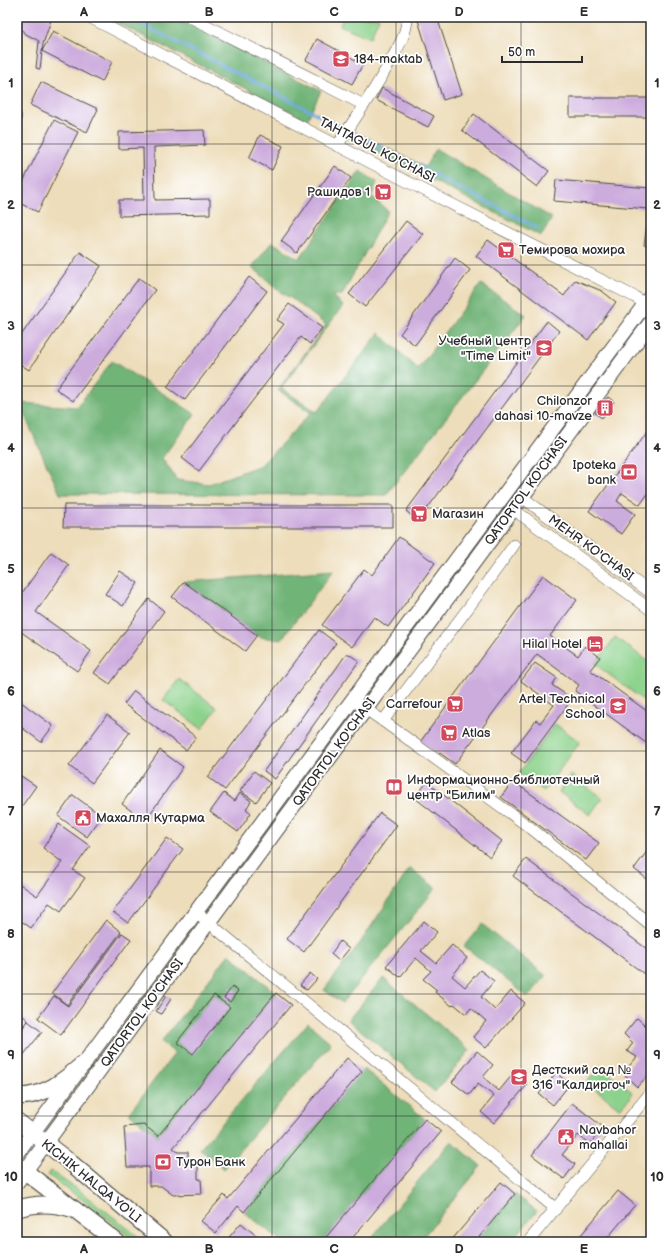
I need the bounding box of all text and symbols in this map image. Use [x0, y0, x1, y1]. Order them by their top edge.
text: A [79, 4, 88, 20]
text: B [204, 4, 214, 20]
text: C [329, 4, 339, 20]
text: D [454, 4, 464, 20]
text: E [580, 4, 589, 20]
scale bar [502, 38, 582, 64]
text: 50 m [508, 45, 535, 60]
school or university icon: 184-maktab [331, 49, 351, 69]
place label: 184-maktab [354, 51, 422, 67]
text: 1 [8, 75, 14, 91]
text: 1 [654, 75, 660, 91]
street label: TAHTAGUL KO'CHASI [316, 114, 438, 186]
supermarket icon: Рашидов 1 [373, 182, 393, 202]
place label: Рашидов 1 [307, 184, 370, 200]
text: 2 [7, 197, 15, 213]
text: 2 [653, 197, 661, 213]
supermarket icon: Темирова мохира [496, 240, 516, 260]
place label: Темирова мохира [519, 242, 625, 258]
text: 3 [7, 318, 15, 334]
text: 3 [653, 318, 661, 334]
place label: Учебный центр "Time Limit" [438, 333, 532, 364]
school or university icon: Учебный центр "Time Limit" [534, 338, 554, 358]
place label: Chilonzor dahasi 10-mavze [494, 393, 592, 424]
building icon: Chilonzor dahasi 10-mavze [595, 398, 615, 418]
street label: QATORTOL KO'CHASI [481, 434, 571, 548]
text: 4 [7, 440, 15, 456]
text: 4 [653, 440, 661, 456]
place label: Ipoteka bank [572, 457, 617, 488]
bank icon: Ipoteka bank [619, 462, 639, 482]
supermarket icon: Магазин [409, 504, 429, 524]
place label: Магазин [432, 506, 484, 522]
street label: MEHR KO'CHASI [545, 512, 637, 584]
text: 5 [7, 561, 15, 577]
text: 5 [653, 561, 661, 577]
hotel icon: Hilal Hotel [585, 634, 605, 654]
place label: Hilal Hotel [522, 636, 582, 652]
text: 6 [7, 683, 15, 699]
text: 6 [653, 683, 661, 699]
place label: Artel Technical School [519, 691, 605, 722]
supermarket icon: Carrefour [445, 694, 465, 714]
street label: QATORTOL KO'CHASI [289, 695, 379, 809]
place label: Carrefour [386, 696, 442, 712]
school or university icon: Artel Technical School [608, 696, 628, 716]
supermarket icon: Atlas [439, 723, 459, 743]
place label: Atlas [462, 725, 491, 741]
place label: Информационно-библиотечный центр "Билим" [407, 772, 600, 803]
library icon: Информационно-библиотечный центр "Билим" [384, 777, 404, 797]
text: 7 [7, 804, 15, 820]
text: 7 [653, 804, 661, 820]
public building icon: Махалля Кутарма [73, 808, 93, 828]
place label: Махалля Кутарма [96, 810, 205, 826]
text: 8 [7, 926, 15, 942]
text: 8 [653, 926, 661, 942]
street label: QATORTOL KO'CHASI [97, 956, 187, 1070]
text: 9 [7, 1047, 15, 1063]
text: 9 [653, 1047, 661, 1063]
place label: Дестский сад № 316 "Калдиргоч" [532, 1062, 632, 1093]
school or university icon: Дестский сад № 316 "Калдиргоч" [509, 1067, 529, 1087]
place label: Navbahor mahallai [579, 1122, 637, 1153]
public building icon: Navbahor mahallai [556, 1127, 576, 1147]
street label: KICHIK HALQA YO'LI [38, 1136, 144, 1226]
bank icon: Турон Банк [153, 1152, 173, 1172]
place label: Турон Банк [176, 1154, 246, 1170]
text: 10 [4, 1169, 18, 1185]
text: 10 [650, 1169, 664, 1185]
text: A [79, 1241, 88, 1257]
text: B [204, 1241, 214, 1257]
text: C [329, 1241, 339, 1257]
text: D [454, 1241, 464, 1257]
text: E [580, 1241, 589, 1257]

